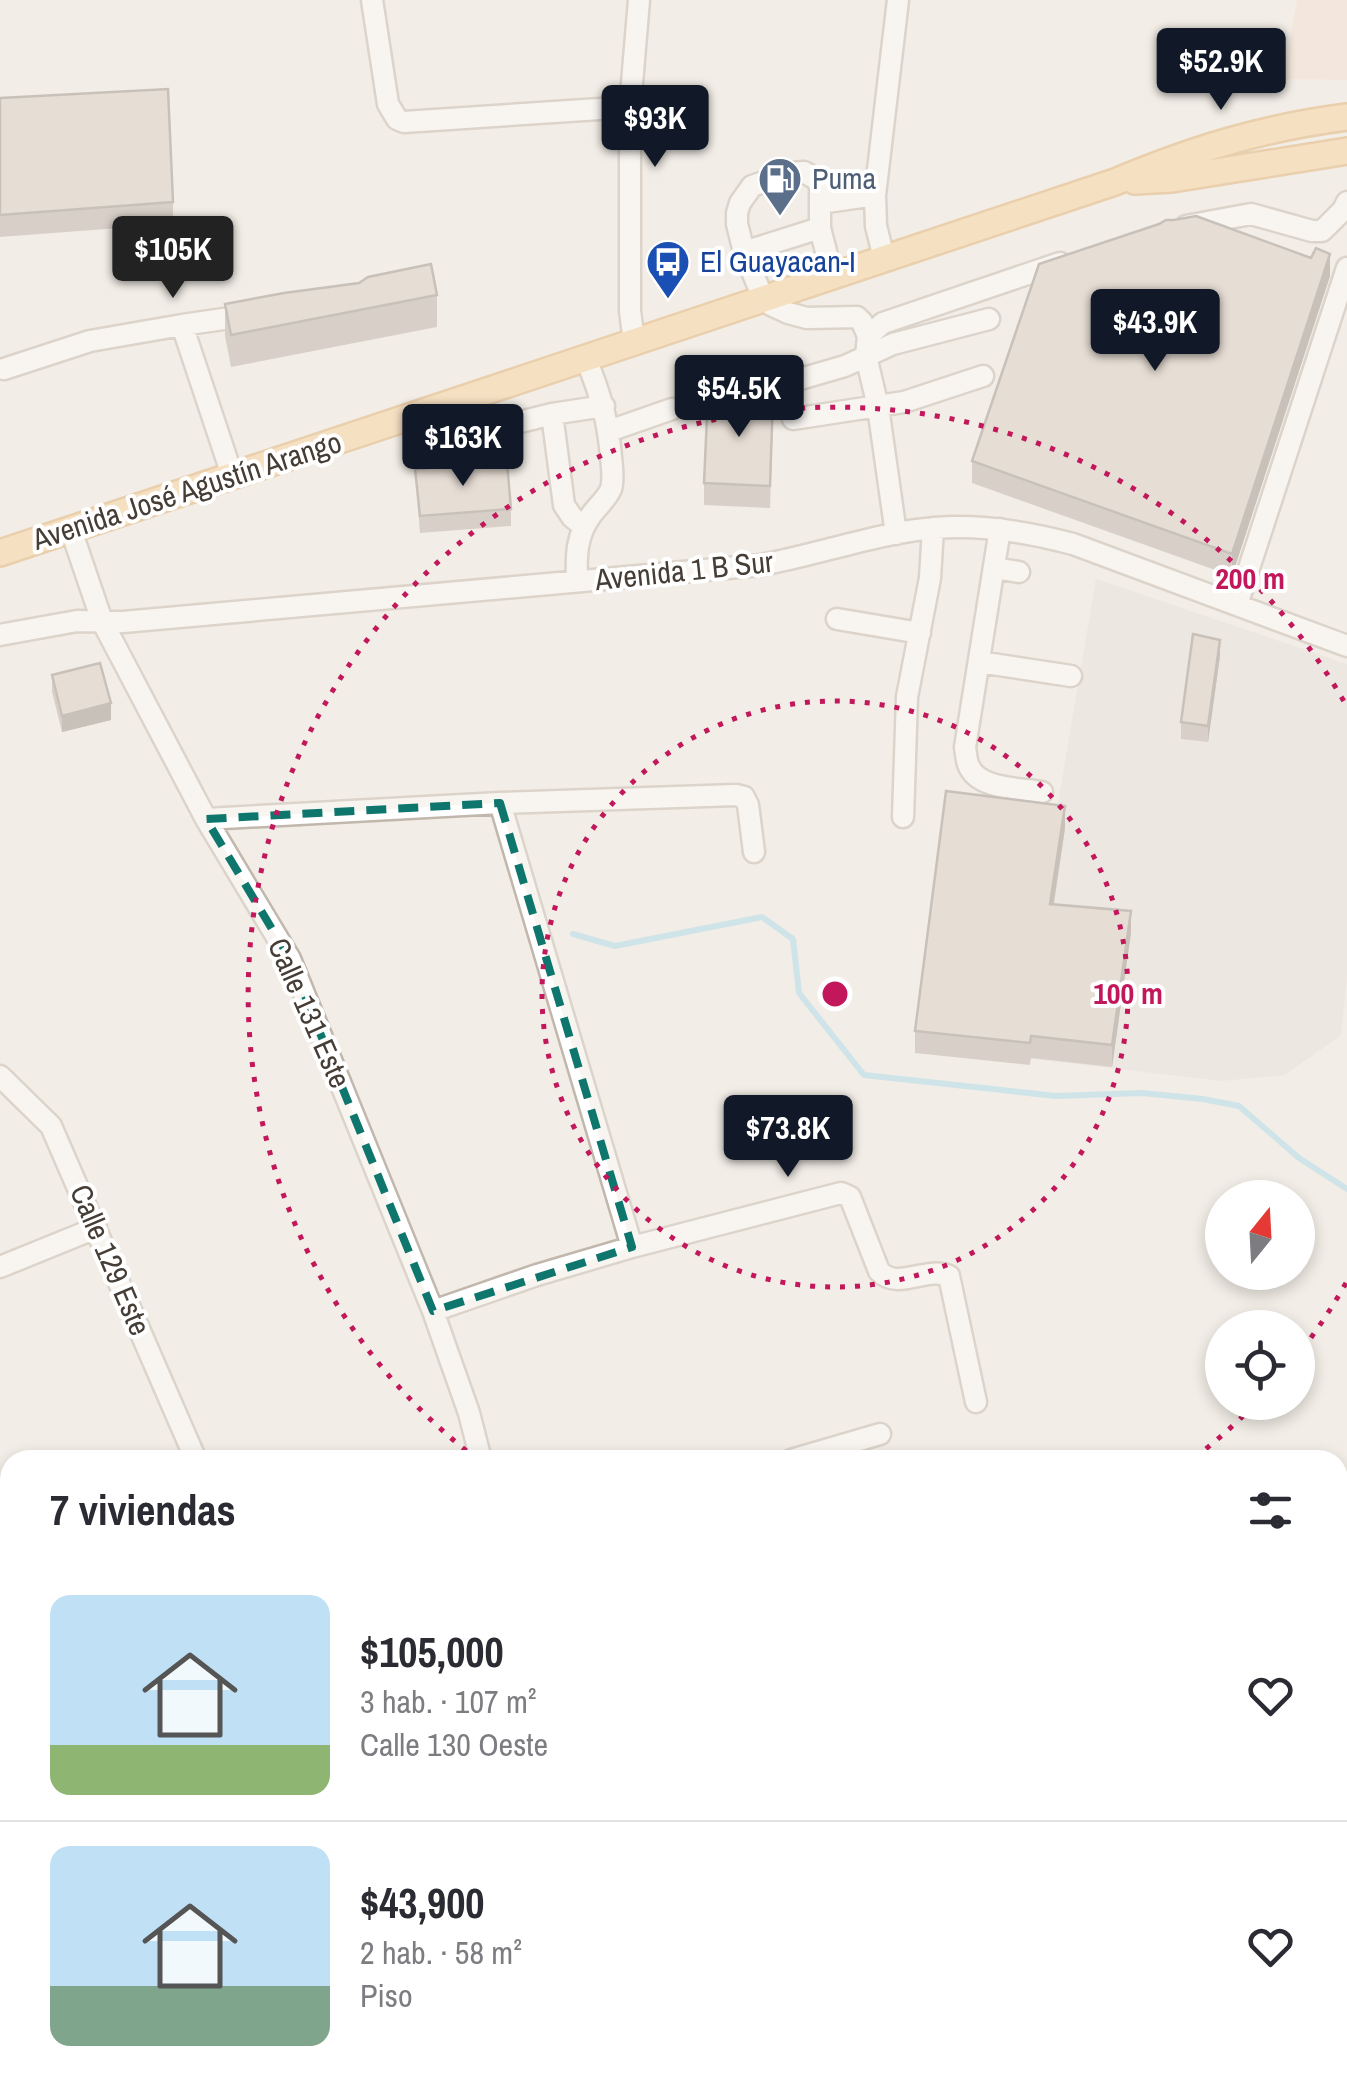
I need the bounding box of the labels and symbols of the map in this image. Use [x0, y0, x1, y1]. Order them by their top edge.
pin: $52.9K [1140, 28, 1302, 113]
pin: $93K [596, 85, 714, 170]
fuel station icon: Puma [757, 156, 803, 217]
place label: Puma [812, 158, 877, 198]
pin: $105K [103, 216, 243, 301]
bus stop icon: El Guayacan-I [645, 239, 691, 300]
place label: El Guayacan-I [700, 241, 856, 281]
pin: $43.9K [1074, 289, 1236, 374]
pin: $54.5K [658, 355, 820, 440]
pin: $163K [393, 404, 533, 489]
street label: Avenida José Agustín Arango [26, 421, 346, 559]
street label: Avenida 1 B Sur [592, 541, 776, 599]
text: 200 m [1215, 558, 1285, 598]
street label: Calle 131 Este [259, 931, 361, 1094]
text: 100 m [1093, 973, 1163, 1013]
centre of rings [817, 976, 853, 1012]
pin: $73.8K [707, 1095, 869, 1180]
street label: Calle 129 Este [61, 1178, 161, 1341]
north arrow [1205, 1180, 1315, 1290]

